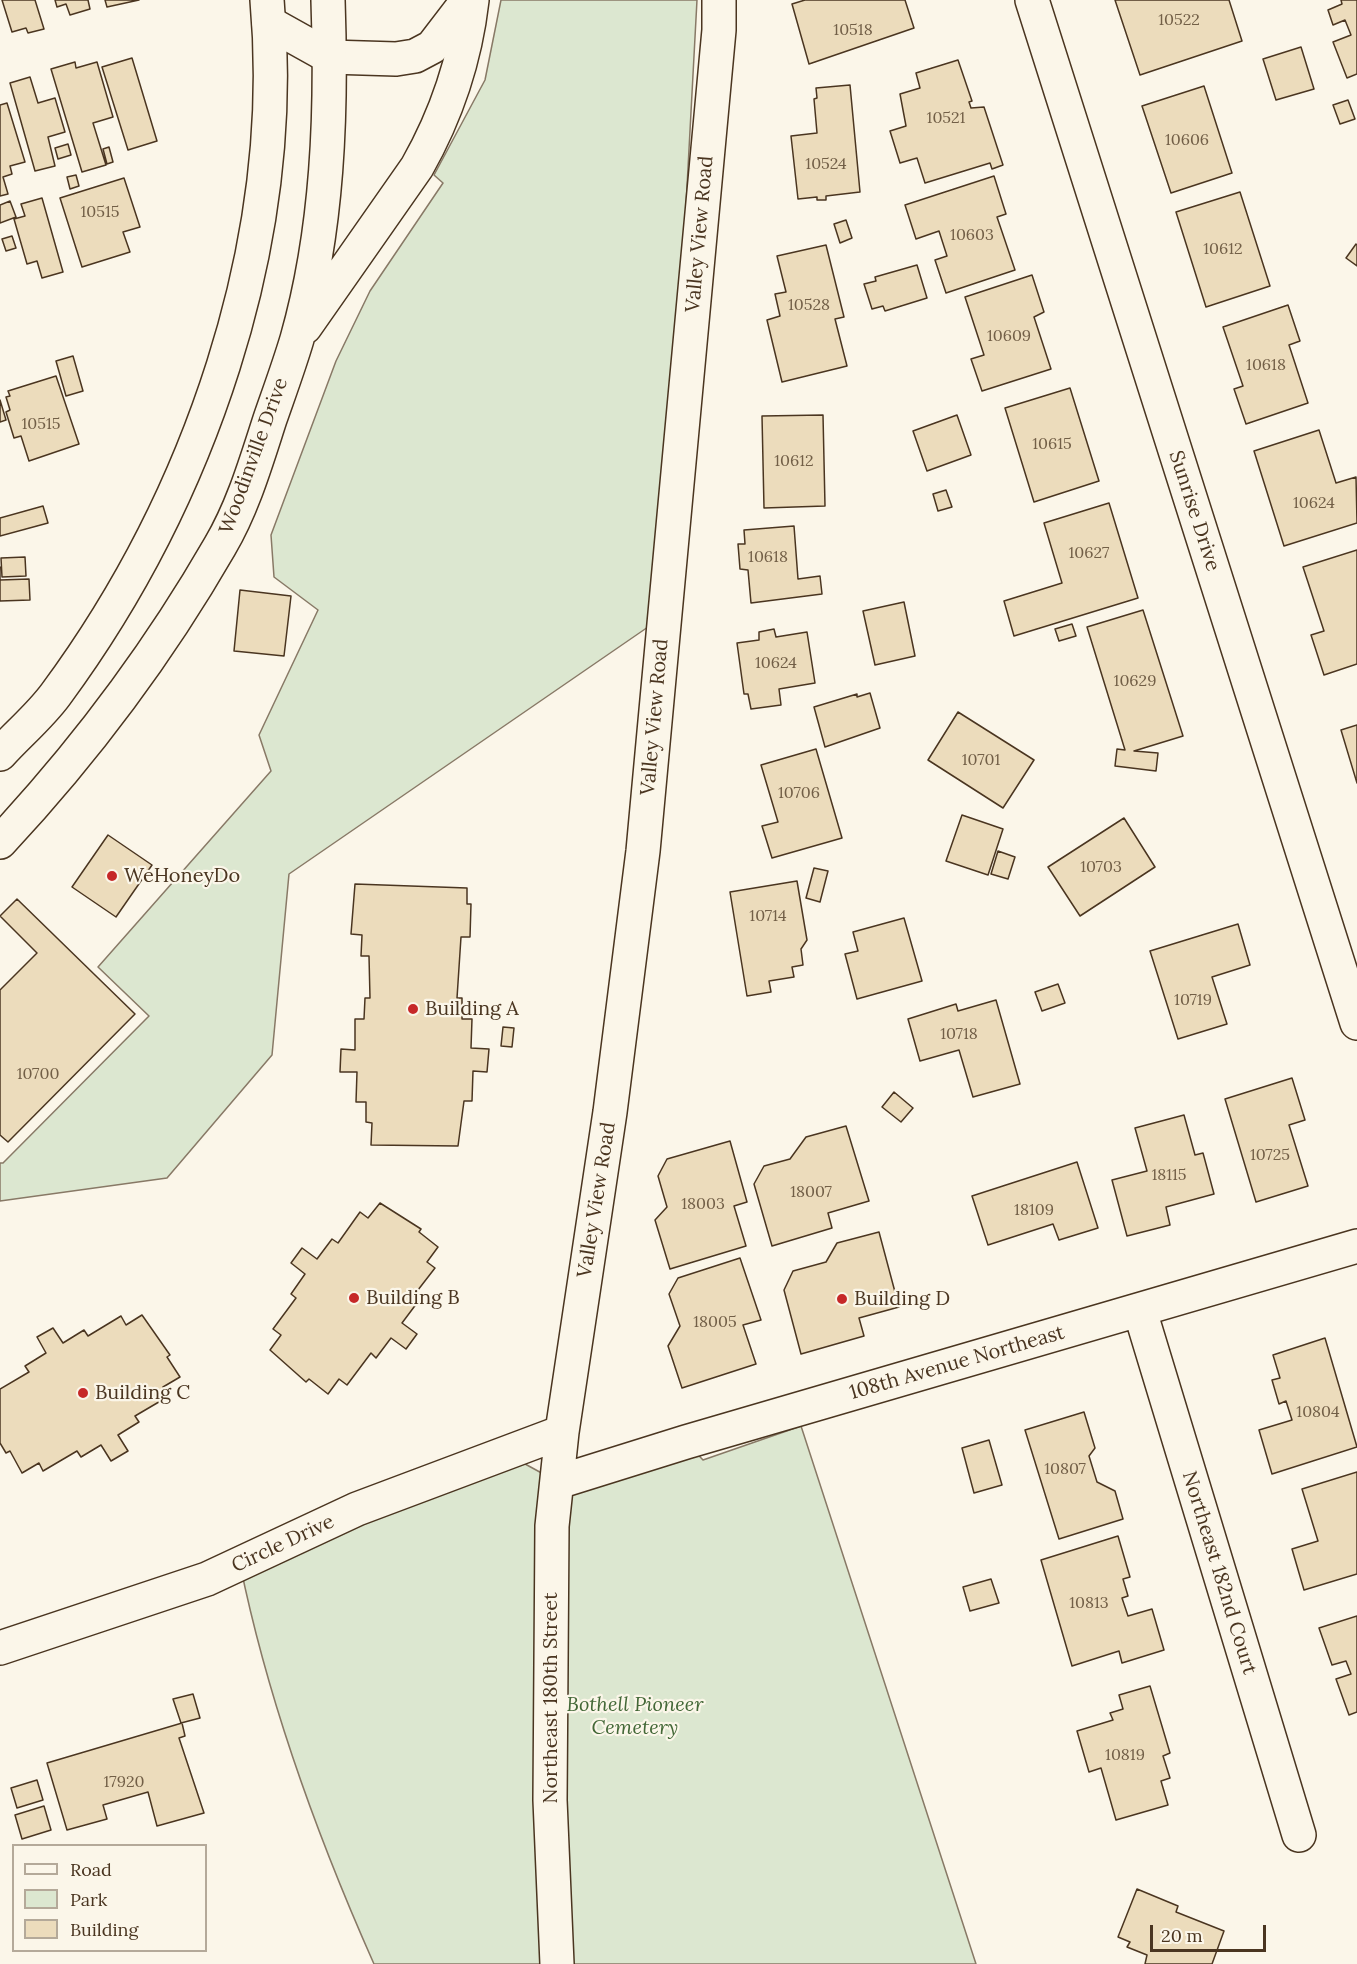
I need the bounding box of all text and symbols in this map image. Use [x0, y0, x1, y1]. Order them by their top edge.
house number: 10522 [1158, 10, 1200, 30]
house number: 10518 [833, 20, 873, 40]
house number: 10521 [927, 108, 965, 128]
house number: 10606 [1165, 130, 1209, 150]
house number: 10524 [805, 154, 847, 174]
street label: Valley View Road [681, 155, 719, 313]
house number: 10515 [80, 202, 120, 222]
house number: 10603 [950, 225, 994, 245]
house number: 10612 [1203, 239, 1243, 259]
house number: 10528 [788, 295, 830, 315]
house number: 10609 [987, 326, 1031, 346]
house number: 10618 [1246, 355, 1286, 375]
street label: Woodinville Drive [215, 375, 293, 537]
house number: 10515 [21, 414, 61, 434]
house number: 10615 [1032, 434, 1072, 454]
street label: Sunrise Drive [1163, 448, 1225, 574]
house number: 10612 [774, 451, 814, 471]
house number: 10624 [1293, 493, 1335, 513]
house number: 10627 [1069, 543, 1109, 563]
house number: 10618 [748, 547, 788, 567]
street label: Valley View Road [636, 638, 674, 796]
house number: 10624 [755, 653, 797, 673]
house number: 10629 [1114, 671, 1156, 691]
house number: 10701 [962, 750, 1000, 770]
house number: 10706 [778, 783, 820, 803]
house number: 10703 [1080, 857, 1122, 877]
place label: WeHoneyDo [124, 864, 240, 888]
marker: WeHoneyDo [105, 869, 119, 883]
house number: 10714 [749, 906, 787, 926]
house number: 10719 [1174, 990, 1212, 1010]
place label: Building A [425, 997, 519, 1021]
marker: Building A [406, 1002, 420, 1016]
house number: 10718 [940, 1024, 978, 1044]
house number: 10700 [17, 1064, 59, 1084]
street label: Valley View Road [573, 1121, 621, 1279]
house number: 10725 [1250, 1145, 1290, 1165]
house number: 18115 [1151, 1165, 1187, 1185]
house number: 18007 [790, 1182, 832, 1202]
house number: 18003 [681, 1194, 725, 1214]
house number: 18109 [1014, 1200, 1054, 1220]
place label: Building B [366, 1286, 460, 1310]
place label: Building D [854, 1287, 950, 1311]
marker: Building B [347, 1291, 361, 1305]
marker: Building D [835, 1292, 849, 1306]
house number: 18005 [693, 1312, 737, 1332]
street label: 108th Avenue Northeast [847, 1321, 1067, 1405]
place label: Building C [95, 1381, 190, 1405]
marker: Building C [76, 1386, 90, 1400]
house number: 10804 [1296, 1402, 1340, 1422]
house number: 10807 [1044, 1459, 1086, 1479]
street label: Northeast 182nd Court [1177, 1468, 1261, 1678]
street label: Circle Drive [228, 1510, 338, 1578]
street label: Northeast 180th Street [539, 1592, 563, 1804]
house number: 10813 [1069, 1593, 1109, 1613]
park label: Bothell Pioneer Cemetery [567, 1693, 703, 1740]
house number: 10819 [1105, 1745, 1145, 1765]
house number: 17920 [104, 1772, 144, 1792]
legend [12, 1844, 207, 1952]
text: Road [70, 1858, 112, 1881]
text: Park [70, 1888, 107, 1911]
scale bar [1153, 1913, 1268, 1951]
text: Building [70, 1918, 138, 1941]
text: 20 m [1161, 1924, 1203, 1947]

